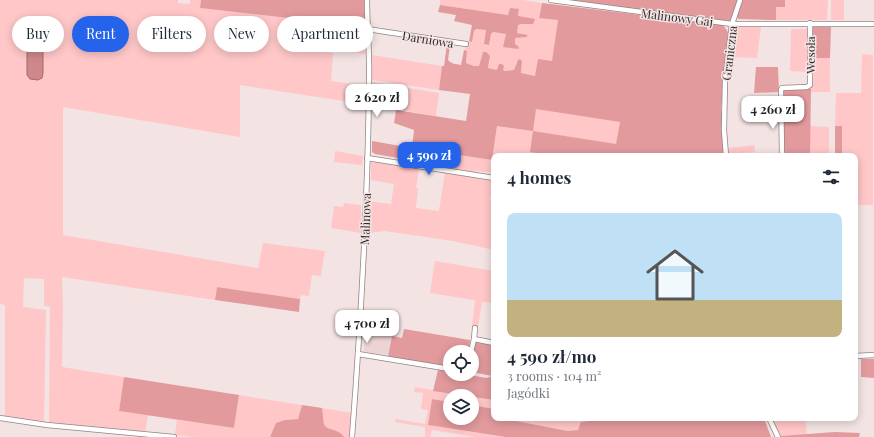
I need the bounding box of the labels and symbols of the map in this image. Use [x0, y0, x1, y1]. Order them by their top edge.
street label: Malinowy Gaj [640, 5, 714, 29]
street label: Graniczna [718, 25, 740, 81]
street label: Darniowa [401, 27, 455, 51]
street label: Wesoła [802, 36, 818, 75]
pin: 2 620 zł [336, 84, 418, 118]
pin: 4 260 zł [732, 96, 814, 130]
pin: 4 590 zł [388, 142, 470, 176]
street label: Malinowa [356, 193, 374, 245]
pin: 4 700 zł [326, 310, 408, 344]

